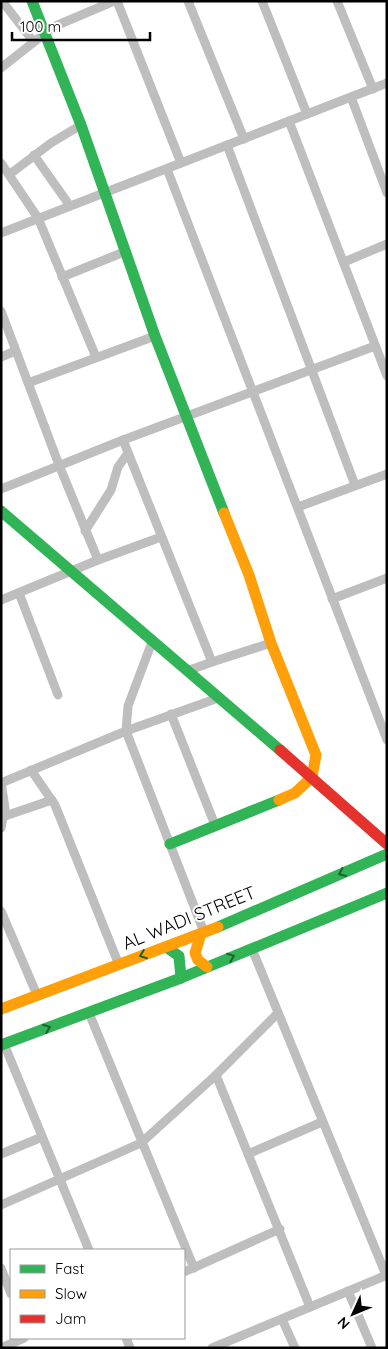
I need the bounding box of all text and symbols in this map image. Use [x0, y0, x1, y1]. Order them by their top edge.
scale bar [12, 10, 150, 42]
text: 100 m [20, 17, 61, 36]
one-way arrow [338, 867, 347, 878]
street label: AL WADI STREET [119, 880, 259, 955]
one-way arrow [140, 950, 148, 960]
one-way arrow [226, 953, 235, 963]
one-way arrow [42, 1024, 51, 1034]
legend [10, 1249, 185, 1339]
text: Fast [55, 1259, 84, 1278]
text: Slow [55, 1284, 87, 1303]
north arrow [328, 1289, 378, 1339]
text: Jam [55, 1309, 86, 1328]
text: N [334, 1313, 354, 1333]

